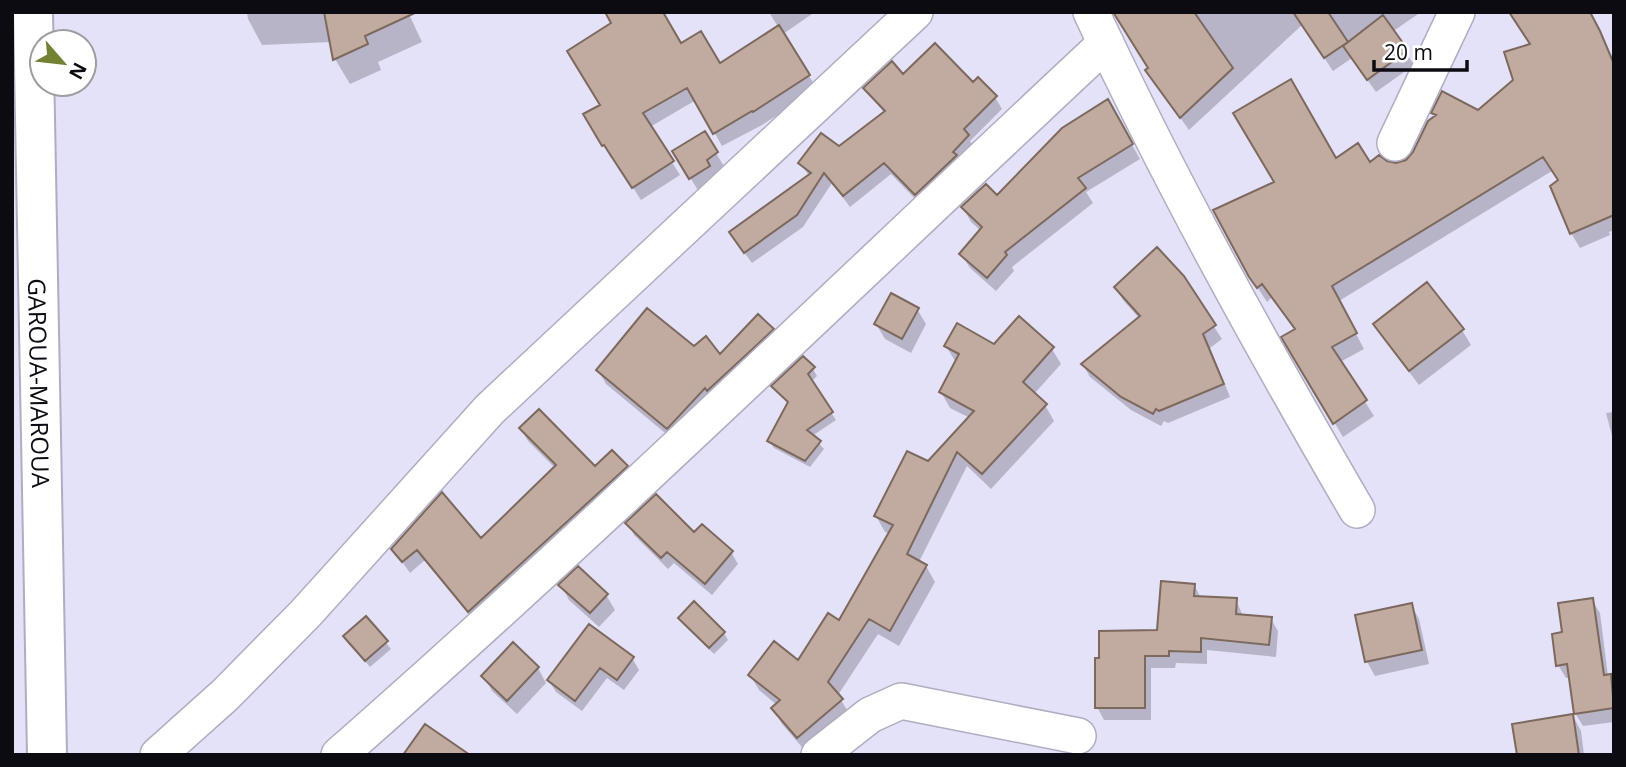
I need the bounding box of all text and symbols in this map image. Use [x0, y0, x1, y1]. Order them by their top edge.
north arrow [28, 28, 98, 98]
scale bar [1374, 28, 1467, 72]
text: 20 m [1384, 38, 1433, 66]
text: N [63, 58, 93, 84]
street label: GAROUA-MAROUA [22, 278, 58, 489]

